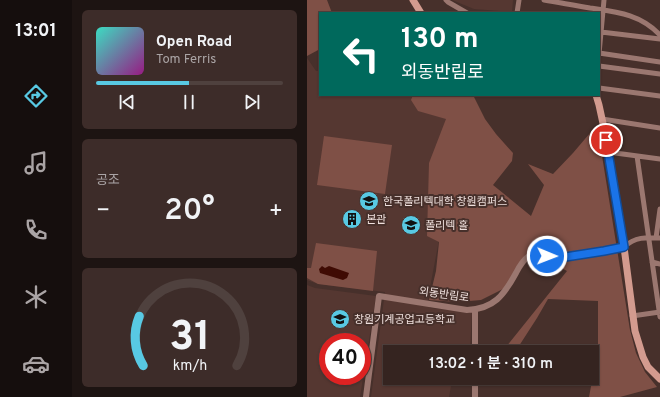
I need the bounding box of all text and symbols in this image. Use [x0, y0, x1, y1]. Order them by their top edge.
text: 13:01 [15, 20, 57, 43]
text: 130 m [401, 22, 479, 58]
icon: left [335, 28, 387, 80]
text: Open Road [156, 33, 232, 52]
text: Tom Ferris [156, 52, 216, 68]
text: 외동반림로 [401, 62, 484, 85]
icon: directions [22, 82, 50, 110]
icon: previous [116, 91, 138, 113]
icon: pause [178, 91, 200, 113]
icon: next [241, 91, 263, 113]
pin [589, 123, 623, 157]
icon: arrive [595, 129, 617, 151]
icon: music [22, 149, 50, 177]
text: 공조 [96, 173, 120, 189]
school or university icon: 한국폴리텍대학 창원캠퍼스 [358, 190, 380, 212]
text: 20° [164, 193, 215, 230]
place label: 한국폴리텍대학 창원캠퍼스 [383, 195, 507, 209]
text: − [96, 198, 110, 225]
text: + [269, 198, 283, 225]
building icon: 본관 [341, 208, 363, 230]
place label: 본관 [366, 213, 386, 227]
school or university icon: 폴리텍 홀 [400, 214, 422, 236]
icon: phone [22, 216, 50, 244]
place label: 폴리텍 홀 [425, 219, 468, 233]
position arrow [526, 235, 568, 277]
icon: climate [22, 283, 50, 311]
street label: 외동반림로 [418, 285, 470, 305]
school or university icon: 창원기계공업고등학교 [329, 308, 351, 330]
text: 31 [169, 311, 210, 364]
place label: 창원기계공업고등학교 [354, 313, 455, 327]
speed limit sign: 40 [319, 333, 371, 385]
icon: car [22, 350, 50, 378]
text: 13:02 · 1 분 · 310 m [429, 355, 553, 374]
text: km/h [172, 356, 207, 374]

